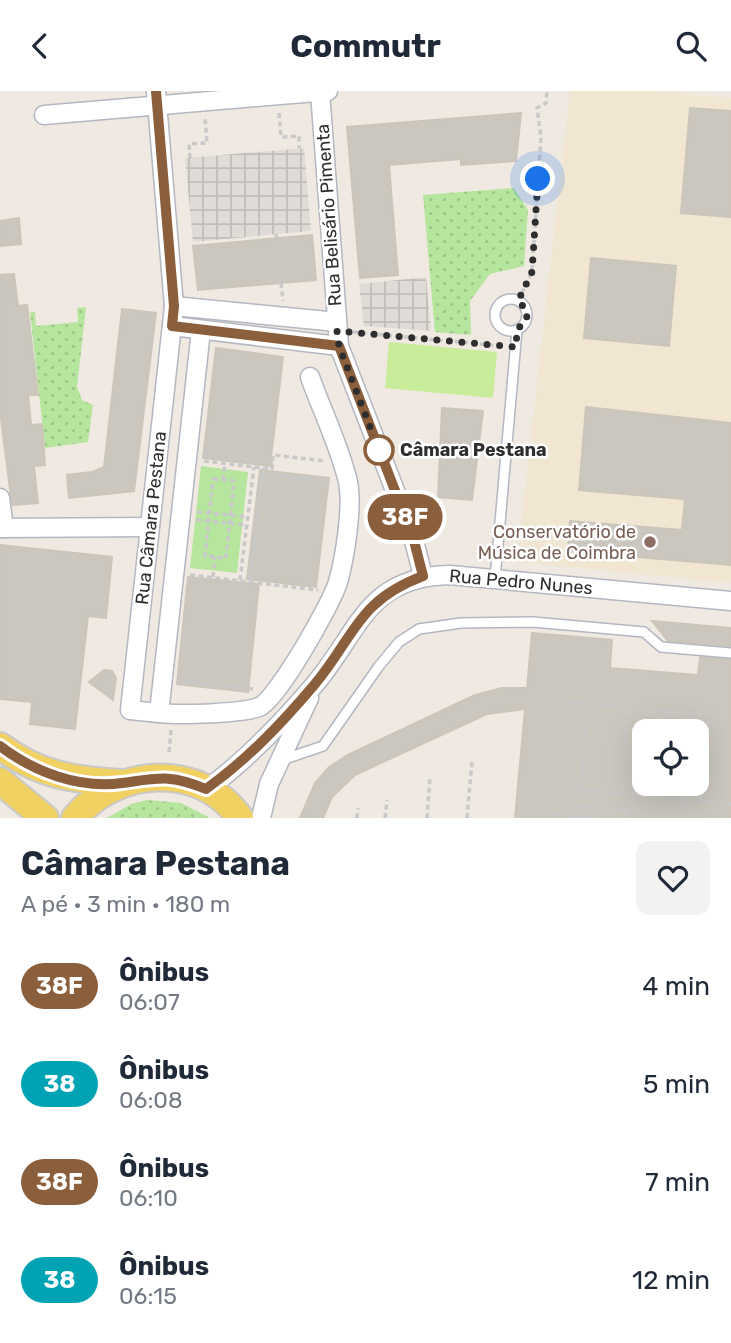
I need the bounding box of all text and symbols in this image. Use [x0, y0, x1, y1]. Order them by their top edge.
icon: back [21, 27, 59, 65]
text: Commutr [290, 27, 441, 65]
icon: search [672, 27, 710, 65]
street label: Rua Belisário Pimenta [312, 123, 346, 307]
your location [520, 161, 555, 196]
street label: Rua Câmara Pestana [131, 430, 171, 606]
marker: Câmara Pestana [364, 435, 394, 465]
place label: Câmara Pestana [400, 439, 547, 461]
line badge: 38F [365, 494, 445, 540]
text: 38F [382, 503, 428, 531]
place label: Conservatório de Música de Coimbra [478, 521, 636, 564]
marker: Conservatório de Música de Coimbra [642, 534, 658, 550]
street label: Rua Pedro Nunes [448, 565, 594, 599]
map controls [632, 719, 709, 796]
button: locate [632, 719, 709, 796]
button: heart [636, 841, 710, 915]
text: Câmara Pestana [21, 844, 290, 883]
text: A pé · 3 min · 180 m [21, 890, 230, 918]
text: Ônibus [119, 957, 209, 988]
text: 4 min [642, 971, 710, 1002]
text: 38F [36, 972, 83, 1000]
text: 06:07 [119, 988, 180, 1016]
text: Ônibus [119, 1055, 209, 1086]
text: 5 min [643, 1069, 710, 1100]
text: 38 [43, 1070, 76, 1098]
text: 06:08 [119, 1086, 183, 1114]
text: Ônibus [119, 1153, 209, 1184]
text: 7 min [645, 1167, 710, 1198]
text: 38F [36, 1168, 83, 1196]
text: 06:10 [119, 1184, 178, 1212]
text: Ônibus [119, 1251, 209, 1282]
text: 12 min [632, 1265, 710, 1296]
text: 38 [43, 1266, 76, 1294]
text: 06:15 [119, 1282, 177, 1310]

